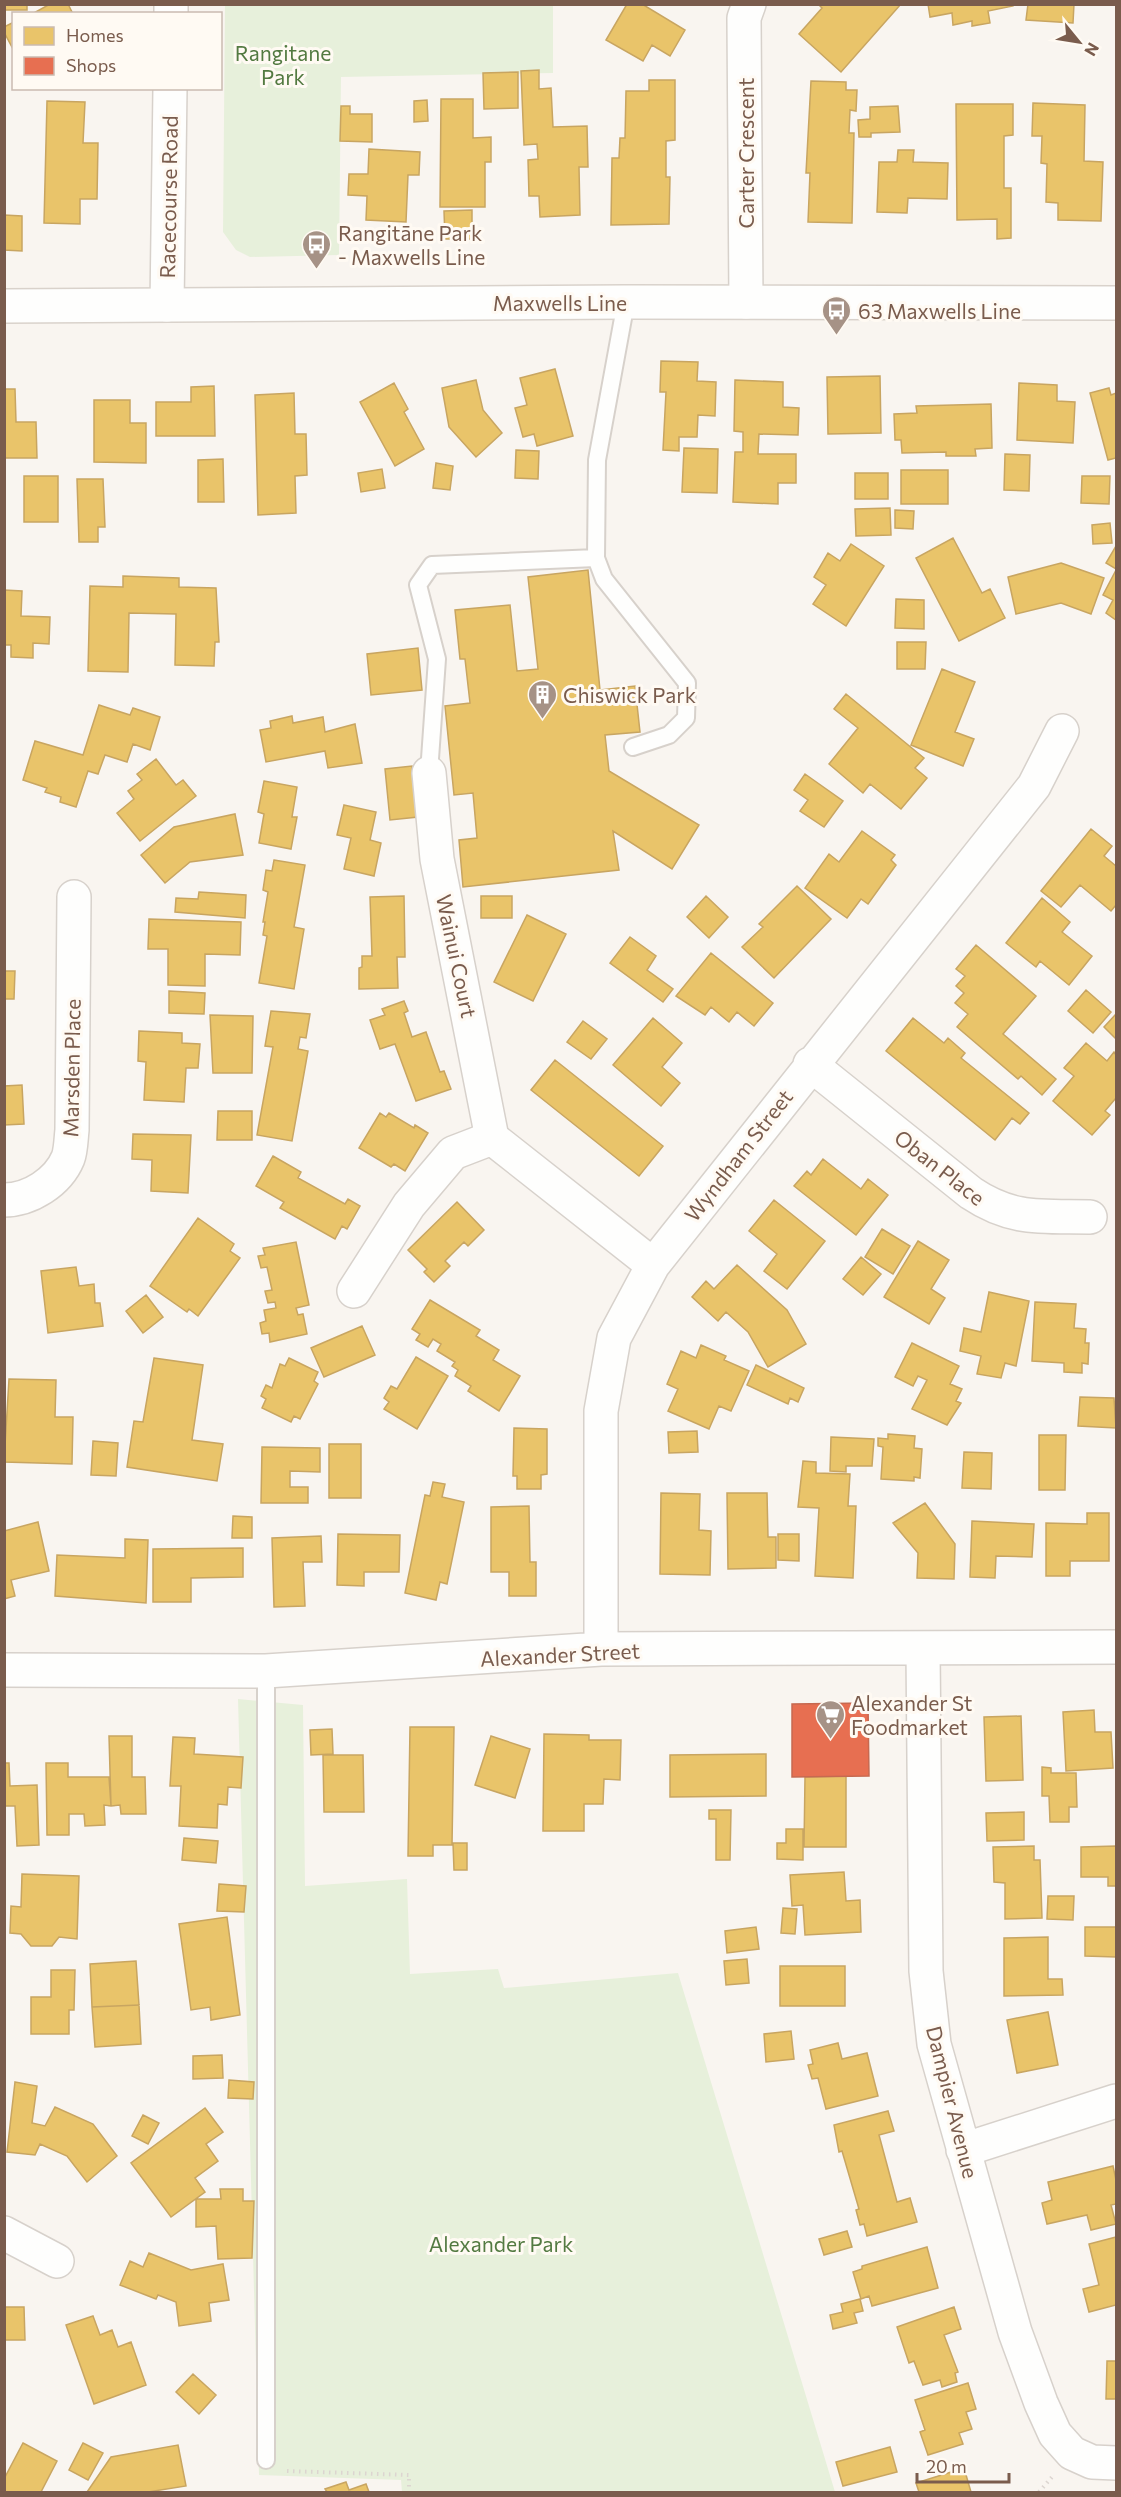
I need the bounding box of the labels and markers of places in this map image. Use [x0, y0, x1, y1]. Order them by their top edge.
place label: Rangitāne Park - Maxwells Line [338, 220, 485, 269]
bus stop icon: Rangitāne Park - Maxwells Line [301, 228, 333, 270]
bus stop icon: 63 Maxwells Line [821, 294, 853, 336]
place label: 63 Maxwells Line [858, 298, 1021, 323]
building icon: Chiswick Park [526, 678, 558, 720]
place label: Chiswick Park [563, 682, 696, 707]
place label: Alexander St Foodmarket [851, 1690, 972, 1739]
supermarket icon: Alexander St Foodmarket [814, 1698, 846, 1740]

